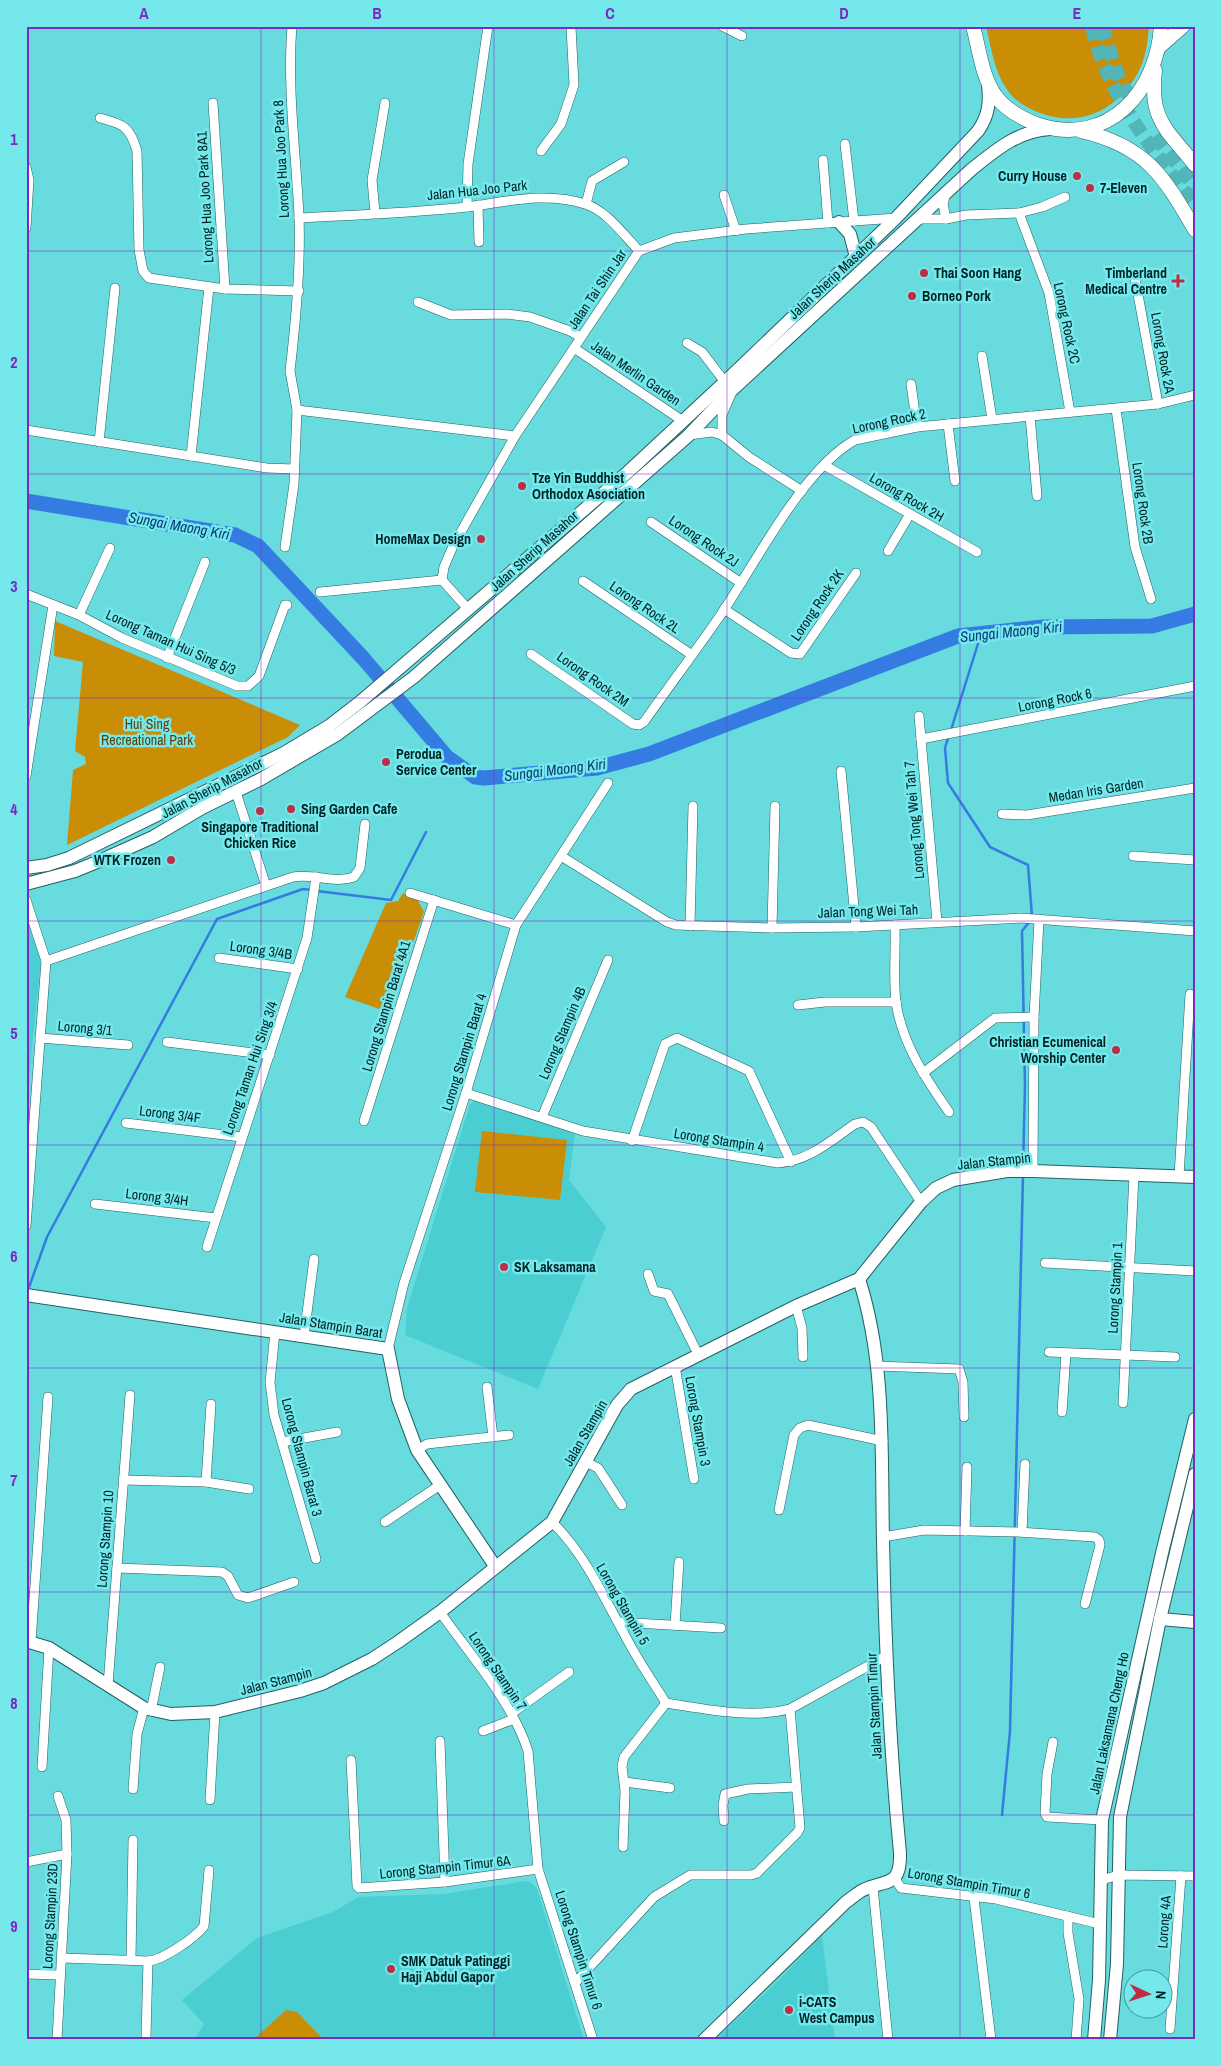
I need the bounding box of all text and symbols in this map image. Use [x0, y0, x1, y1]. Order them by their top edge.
text: A [139, 2, 149, 24]
text: B [372, 2, 382, 24]
text: C [605, 2, 615, 24]
text: D [839, 2, 849, 24]
text: E [1073, 2, 1082, 24]
street label: Lorong Hua Joo Park 8 [269, 100, 293, 218]
text: 1 [10, 128, 18, 150]
street label: Lorong Hua Joo Park 8A1 [193, 130, 217, 263]
place label: Curry House [998, 167, 1067, 185]
marker: Curry House [1071, 170, 1083, 182]
street label: Jalan Hua Joo Park [426, 176, 528, 204]
place label: 7-Eleven [1100, 179, 1147, 197]
marker: 7-Eleven [1084, 182, 1096, 194]
street label: Jalan Sherip Masahor [785, 233, 879, 323]
street label: Jalan Tai Shin Jar [564, 246, 630, 332]
place label: Thai Soon Hang [934, 264, 1021, 282]
place label: Timberland Medical Centre [1085, 264, 1167, 298]
marker: Thai Soon Hang [918, 267, 930, 279]
marker: Timberland Medical Centre [1171, 274, 1185, 288]
street label: Lorong Rock 2C [1050, 281, 1084, 365]
place label: Borneo Pork [922, 287, 992, 305]
marker: Borneo Pork [906, 290, 918, 302]
street label: Lorong Rock 2A [1147, 311, 1179, 395]
street label: Jalan Merlin Garden [588, 336, 684, 410]
text: 2 [10, 351, 18, 373]
street label: Lorong Rock 2 [851, 404, 927, 438]
street label: Lorong Rock 2B [1128, 461, 1158, 545]
street label: Lorong Rock 2H [867, 468, 947, 526]
place label: Tze Yin Buddhist Orthodox Asociation [532, 469, 645, 503]
marker: Tze Yin Buddhist Orthodox Asociation [516, 480, 528, 492]
water label: Sungai Maong Kiri [127, 506, 232, 545]
street label: Jalan Sherip Masahor [486, 507, 582, 595]
street label: Lorong Rock 2J [666, 511, 742, 571]
place label: HomeMax Design [375, 530, 471, 548]
marker: HomeMax Design [475, 533, 487, 545]
street label: Lorong Rock 2K [787, 566, 848, 644]
text: 3 [10, 575, 18, 597]
street label: Lorong Rock 2L [606, 577, 684, 637]
street label: Lorong Taman Hui Sing 5/3 [103, 605, 239, 679]
water label: Sungai Maong Kiri [959, 616, 1064, 647]
street label: Lorong Rock 2M [553, 647, 633, 711]
street label: Lorong Rock 6 [1017, 684, 1093, 716]
park label: Hui Sing Recreational Park [101, 715, 193, 749]
place label: Perodua Service Center [396, 745, 477, 779]
water label: Sungai Maong Kiri [503, 753, 608, 786]
street label: Jalan Sherip Masahor [158, 754, 266, 822]
marker: Perodua Service Center [380, 756, 392, 768]
street label: Lorong Tong Wei Tah 7 [900, 760, 928, 880]
street label: Medan Iris Garden [1047, 774, 1145, 806]
text: 4 [10, 798, 18, 820]
place label: Sing Garden Cafe [301, 800, 397, 818]
marker: Sing Garden Cafe [285, 803, 297, 815]
marker: Singapore Traditional Chicken Rice [254, 805, 266, 817]
place label: Singapore Traditional Chicken Rice [201, 818, 319, 852]
place label: WTK Frozen [94, 851, 161, 869]
marker: WTK Frozen [165, 854, 177, 866]
street label: Jalan Tong Wei Tah [817, 900, 919, 922]
street label: Lorong 3/4B [229, 937, 294, 963]
street label: Lorong Stampin Barat 4A1 [358, 938, 415, 1074]
street label: Lorong Stampin 4B [534, 984, 590, 1082]
street label: Lorong Stampin Barat 4 [438, 990, 491, 1113]
street label: Lorong Taman Hui Sing 3/4 [219, 998, 282, 1137]
street label: Lorong 3/1 [57, 1017, 114, 1039]
text: 5 [10, 1022, 18, 1044]
place label: Christian Ecumenical Worship Center [989, 1033, 1107, 1067]
marker: Christian Ecumenical Worship Center [1110, 1044, 1122, 1056]
street label: Lorong 3/4F [138, 1101, 202, 1127]
street label: Lorong Stampin 4 [673, 1124, 766, 1156]
street label: Jalan Stampin [957, 1148, 1031, 1174]
street label: Lorong 3/4H [125, 1184, 189, 1210]
street label: Lorong Stampin 1 [1104, 1241, 1126, 1334]
text: 6 [10, 1245, 18, 1267]
place label: SK Laksamana [514, 1258, 596, 1276]
marker: SK Laksamana [498, 1261, 510, 1273]
street label: Jalan Stampin Barat [278, 1308, 384, 1342]
street label: Lorong Stampin 3 [681, 1374, 715, 1468]
street label: Lorong Stampin Barat 3 [278, 1396, 326, 1518]
street label: Jalan Stampin [559, 1397, 611, 1469]
text: 7 [10, 1469, 18, 1491]
street label: Lorong Stampin 10 [93, 1490, 117, 1588]
street label: Lorong Stampin 5 [592, 1560, 654, 1648]
street label: Lorong Stampin 7 [465, 1628, 531, 1714]
street label: Jalan Laksamana Cheng Ho [1085, 1650, 1133, 1796]
street label: Jalan Stampin Timur [862, 1652, 886, 1759]
street label: Jalan Stampin [238, 1663, 314, 1699]
text: 8 [10, 1692, 18, 1714]
street label: Lorong Stampin Timur 6A [379, 1851, 512, 1883]
street label: Lorong Stampin 23D [38, 1863, 62, 1969]
street label: Lorong Stampin Timur 6 [906, 1863, 1032, 1903]
street label: Lorong Stampin Timur 6 [551, 1888, 607, 2012]
street label: Lorong 4A [1153, 1895, 1175, 1949]
text: 9 [10, 1915, 18, 1937]
place label: SMK Datuk Patinggi Haji Abdul Gapor [401, 1952, 510, 1986]
marker: SMK Datuk Patinggi Haji Abdul Gapor [385, 1963, 397, 1975]
north arrow [1124, 1968, 1174, 2018]
text: N [1152, 1990, 1170, 2000]
place label: i-CATS West Campus [799, 1993, 875, 2027]
marker: i-CATS West Campus [783, 2004, 795, 2016]

